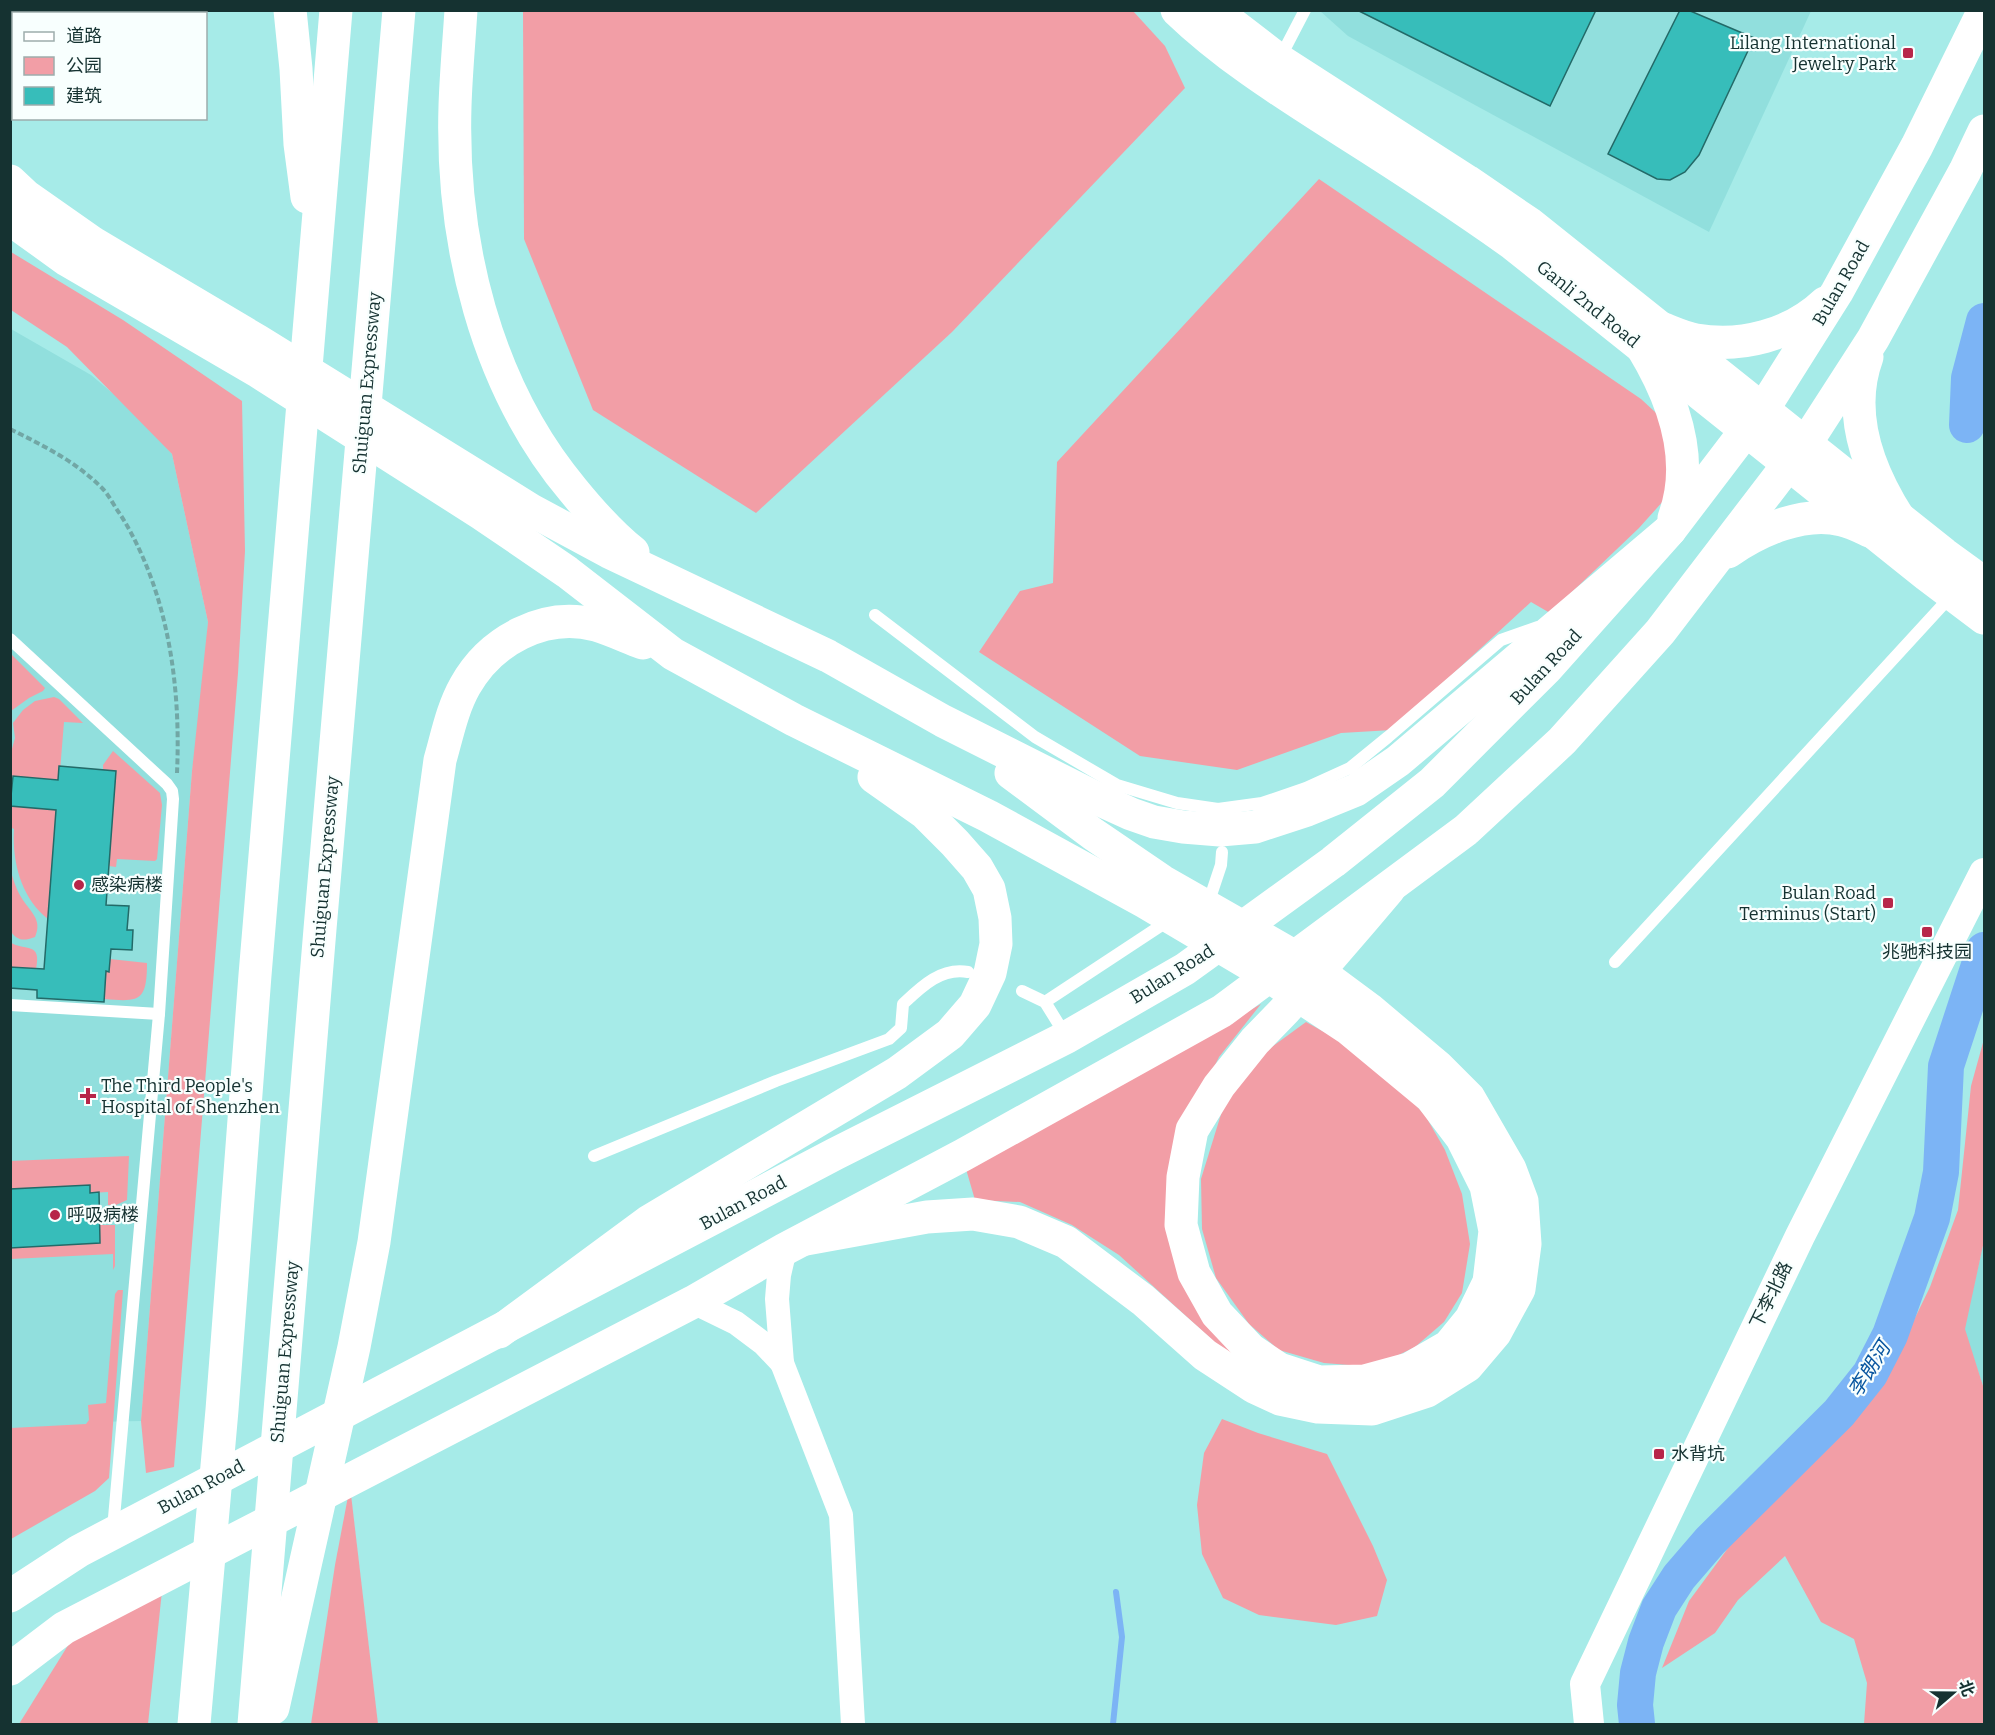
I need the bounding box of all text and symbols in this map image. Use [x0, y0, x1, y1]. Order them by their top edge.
legend [12, 12, 207, 120]
text: 道路 [66, 25, 102, 47]
place label: Lilang International Jewelry Park [1730, 32, 1897, 75]
marker: Lilang International Jewelry Park [1901, 46, 1915, 60]
text: 公园 [66, 55, 102, 77]
text: 建筑 [66, 85, 102, 107]
street label: Bulan Road [1808, 236, 1874, 329]
street label: Ganli 2nd Road [1532, 256, 1644, 352]
street label: Shuiguan Expressway [348, 290, 386, 475]
street label: Bulan Road [1506, 625, 1587, 709]
street label: Shuiguan Expressway [306, 774, 344, 959]
place label: 感染病楼 [91, 874, 163, 896]
marker: 感染病楼 [72, 878, 86, 892]
place label: Bulan Road Terminus (Start) [1739, 882, 1876, 925]
marker: Bulan Road Terminus (Start) [1881, 896, 1895, 910]
marker: 兆驰科技园 [1920, 925, 1934, 939]
street label: Bulan Road [1126, 939, 1218, 1008]
place label: 兆驰科技园 [1882, 941, 1972, 963]
place label: The Third People's Hospital of Shenzhen [101, 1075, 280, 1118]
marker: The Third People's Hospital of Shenzhen [79, 1087, 97, 1105]
street label: Bulan Road [696, 1171, 790, 1235]
place label: 呼吸病楼 [67, 1204, 139, 1226]
marker: 呼吸病楼 [48, 1208, 62, 1222]
street label: 下李北路 [1745, 1258, 1797, 1332]
street label: Shuiguan Expressway [266, 1259, 304, 1444]
water label: 李朗河 [1843, 1334, 1897, 1401]
place label: 水背坑 [1671, 1443, 1725, 1465]
marker: 水背坑 [1652, 1447, 1666, 1461]
street label: Bulan Road [154, 1455, 248, 1519]
north arrow [1923, 1663, 1983, 1723]
text: 北 [1955, 1677, 1978, 1699]

